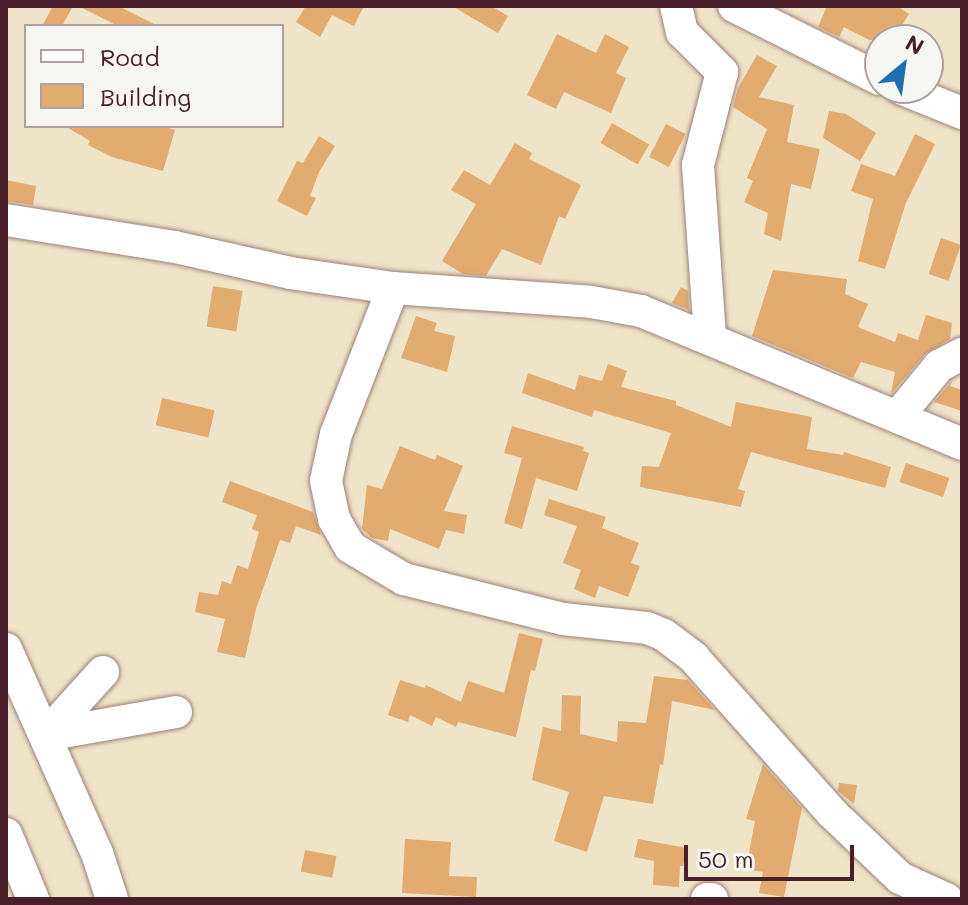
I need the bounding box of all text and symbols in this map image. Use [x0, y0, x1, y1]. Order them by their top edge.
legend [24, 24, 284, 128]
north arrow [864, 24, 944, 104]
text: N [901, 28, 929, 61]
text: Road [100, 41, 160, 72]
text: Building [100, 81, 191, 112]
scale bar [688, 829, 858, 879]
text: 50 m [698, 843, 754, 874]

